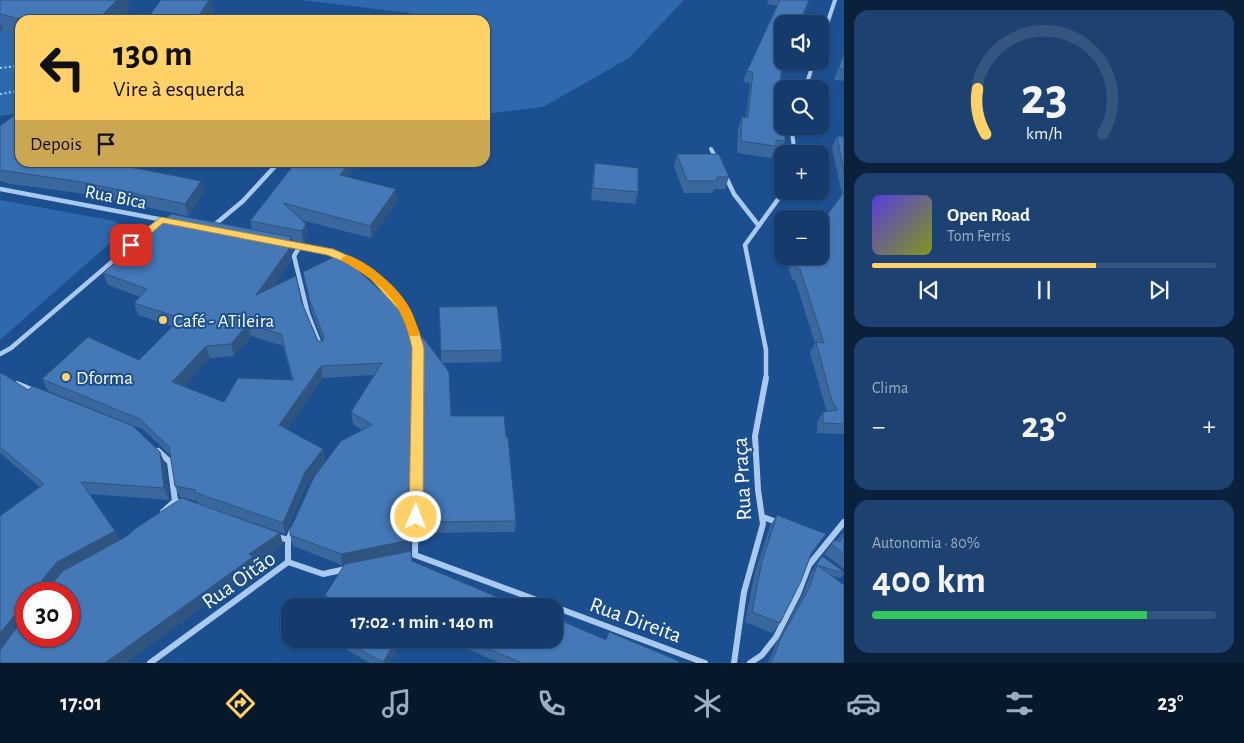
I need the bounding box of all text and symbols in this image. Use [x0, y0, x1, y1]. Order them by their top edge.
map controls [774, 15, 829, 265]
button: sound [774, 15, 829, 70]
icon: left [30, 35, 95, 100]
text: 130 m [113, 37, 192, 72]
text: 23 [1021, 71, 1067, 123]
text: Vire à esquerda [113, 78, 245, 100]
button: search [774, 80, 829, 135]
text: km/h [1026, 125, 1062, 143]
icon: arrive [92, 130, 120, 158]
text: Depois [30, 135, 82, 154]
button: + [774, 145, 829, 200]
street label: Rua Bica [83, 182, 148, 213]
text: Open Road [947, 206, 1030, 225]
button: − [774, 210, 829, 265]
pin [110, 224, 152, 266]
text: Tom Ferris [947, 228, 1011, 244]
icon: arrive [117, 231, 145, 259]
icon: previous [915, 276, 943, 304]
icon: pause [1030, 276, 1058, 304]
icon: next [1145, 276, 1173, 304]
place label: Café - ATileira [173, 312, 275, 331]
marker: Café - ATileira [157, 314, 169, 326]
place label: Dforma [76, 369, 133, 388]
marker: Dforma [60, 371, 72, 383]
text: Clima [872, 380, 908, 396]
text: 23° [1021, 407, 1067, 445]
text: − [872, 413, 885, 441]
text: + [1203, 413, 1216, 441]
street label: Rua Praça [729, 437, 755, 521]
position arrow [389, 490, 441, 542]
text: Autonomia · 80% [872, 535, 980, 551]
street label: Rua Oitão [198, 547, 279, 613]
text: 400 km [872, 562, 986, 600]
speed limit sign: 30 [15, 582, 80, 647]
street label: Rua Direita [587, 593, 685, 647]
text: 17:02 · 1 min · 140 m [351, 613, 493, 632]
icon: directions [223, 686, 258, 721]
icon: music [379, 686, 414, 721]
icon: phone [534, 686, 569, 721]
icon: climate [690, 686, 725, 721]
icon: car [846, 686, 881, 721]
icon: filters [1002, 686, 1037, 721]
text: 17:01 [60, 692, 102, 714]
text: 23° [1157, 692, 1184, 714]

